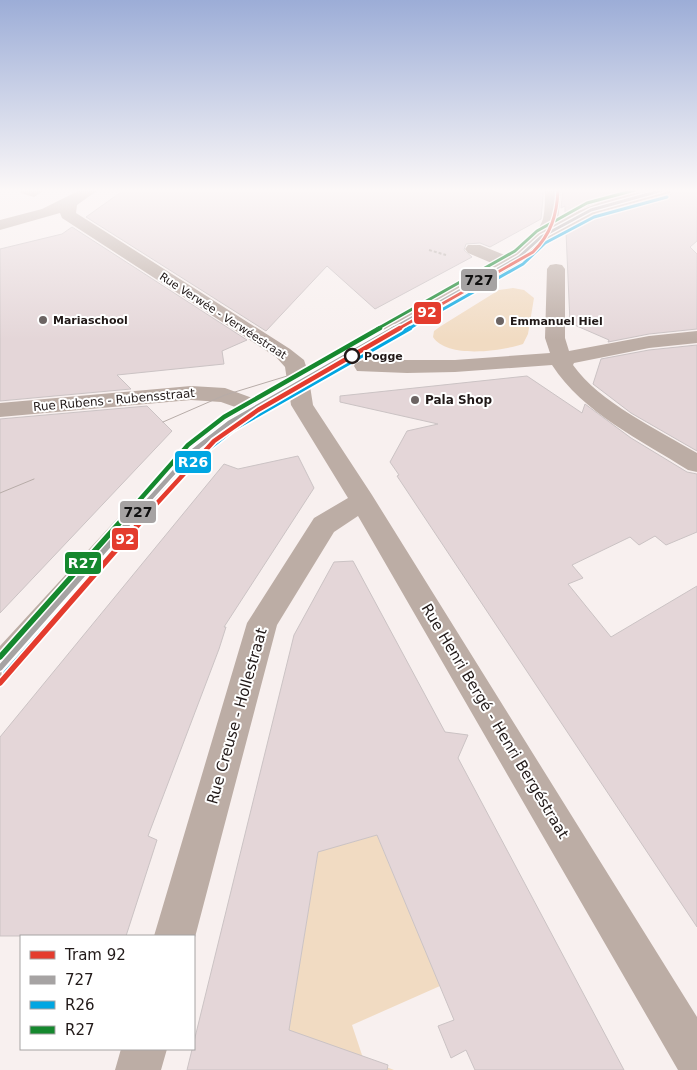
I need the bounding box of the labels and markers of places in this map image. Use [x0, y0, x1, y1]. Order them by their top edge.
marker: Mariaschool [37, 314, 49, 326]
place label: Mariaschool [53, 314, 128, 327]
marker: Emmanuel Hiel [494, 315, 506, 327]
place label: Emmanuel Hiel [510, 315, 603, 328]
marker: Pogge [344, 348, 360, 364]
place label: Pogge [364, 350, 403, 363]
place label: Pala Shop [425, 393, 492, 407]
marker: Pala Shop [409, 394, 421, 406]

